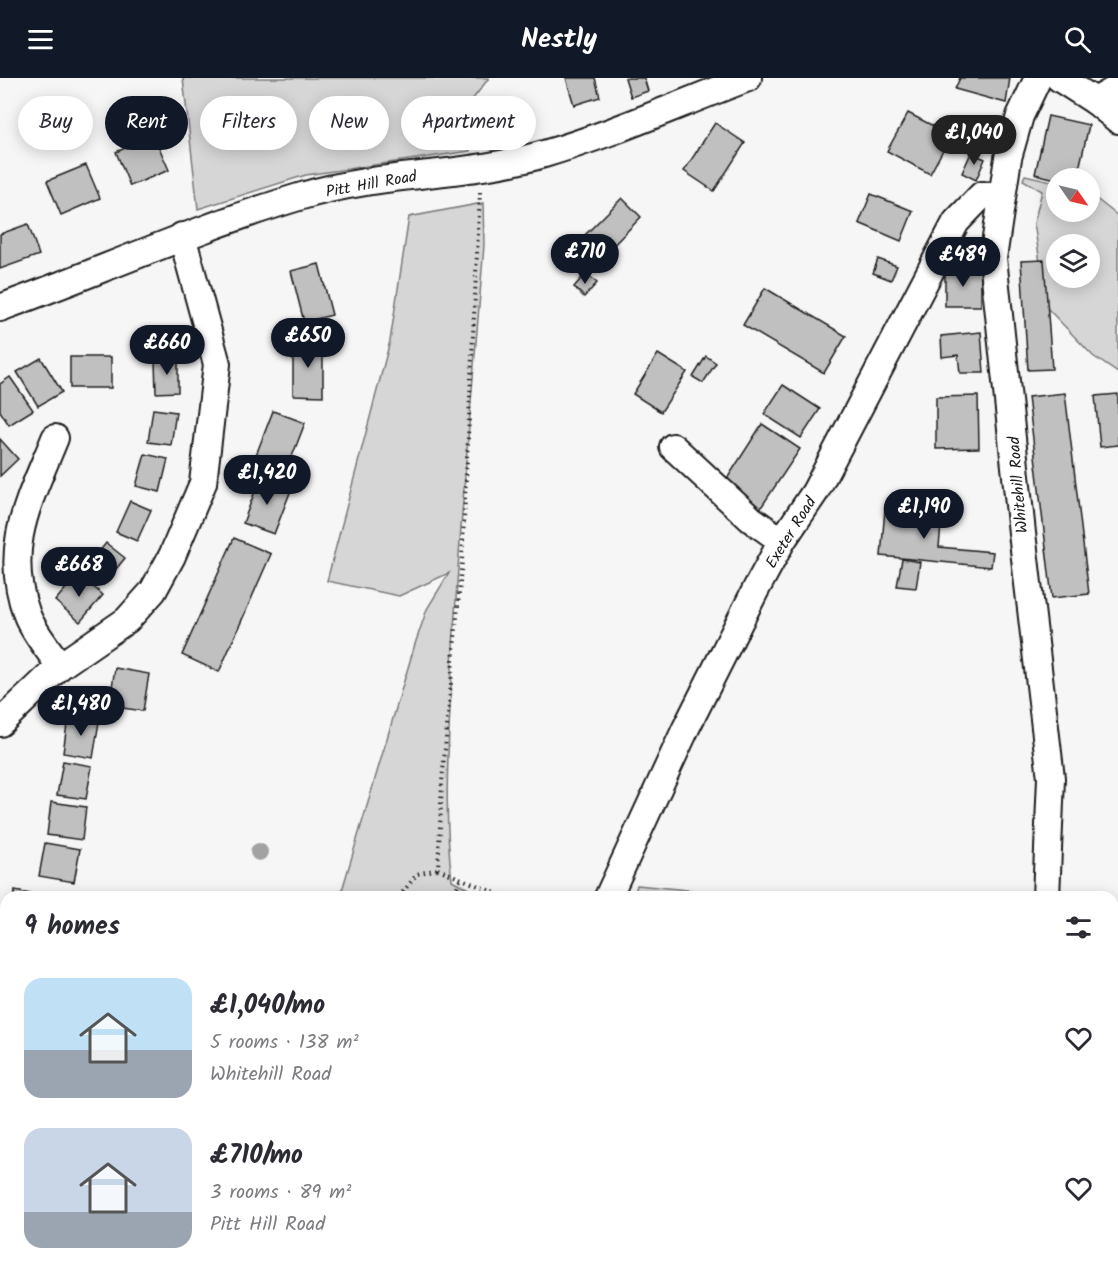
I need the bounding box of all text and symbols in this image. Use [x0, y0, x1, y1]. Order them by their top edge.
text: Nestly [521, 18, 597, 61]
icon: menu [24, 23, 57, 56]
icon: search [1061, 23, 1094, 56]
chip: Buy [18, 96, 93, 150]
chip: Rent [105, 96, 188, 150]
chip: Filters [200, 96, 297, 150]
chip: New [309, 96, 389, 150]
chip: Apartment [401, 96, 536, 150]
pin: £1,040 [925, 115, 1023, 166]
text: £1,040 [945, 118, 1003, 150]
street label: Pitt Hill Road [324, 164, 420, 205]
north arrow [1046, 168, 1100, 222]
map controls [1046, 168, 1100, 288]
pin: £710 [549, 234, 621, 285]
button: layers [1046, 234, 1100, 288]
text: £710 [565, 237, 605, 269]
pin: £489 [927, 237, 999, 288]
text: £489 [939, 240, 987, 272]
pin: £650 [272, 318, 344, 369]
text: £650 [285, 321, 331, 353]
pin: £660 [131, 325, 203, 376]
text: £660 [144, 328, 190, 360]
street label: Whitehill Road [1002, 434, 1035, 534]
pin: £1,420 [218, 455, 316, 506]
text: £1,420 [238, 458, 296, 490]
pin: £1,190 [875, 489, 973, 540]
street label: Exeter Road [759, 491, 824, 574]
text: £1,190 [898, 492, 950, 524]
pin: £668 [43, 547, 115, 598]
text: £668 [55, 550, 103, 582]
pin: £1,480 [32, 686, 130, 737]
text: £1,480 [52, 689, 110, 721]
text: 9 homes [24, 906, 120, 948]
icon: filters [1062, 911, 1095, 944]
text: £1,040/mo [210, 985, 325, 1027]
icon: home [72, 1002, 144, 1074]
icon: heart [1062, 1022, 1095, 1055]
text: 5 rooms · 138 m² [210, 1027, 359, 1059]
text: Whitehill Road [210, 1059, 331, 1091]
text: £710/mo [210, 1135, 303, 1177]
icon: home [72, 1152, 144, 1224]
icon: heart [1062, 1172, 1095, 1205]
text: 3 rooms · 89 m² [210, 1177, 351, 1209]
text: Pitt Hill Road [210, 1209, 325, 1241]

